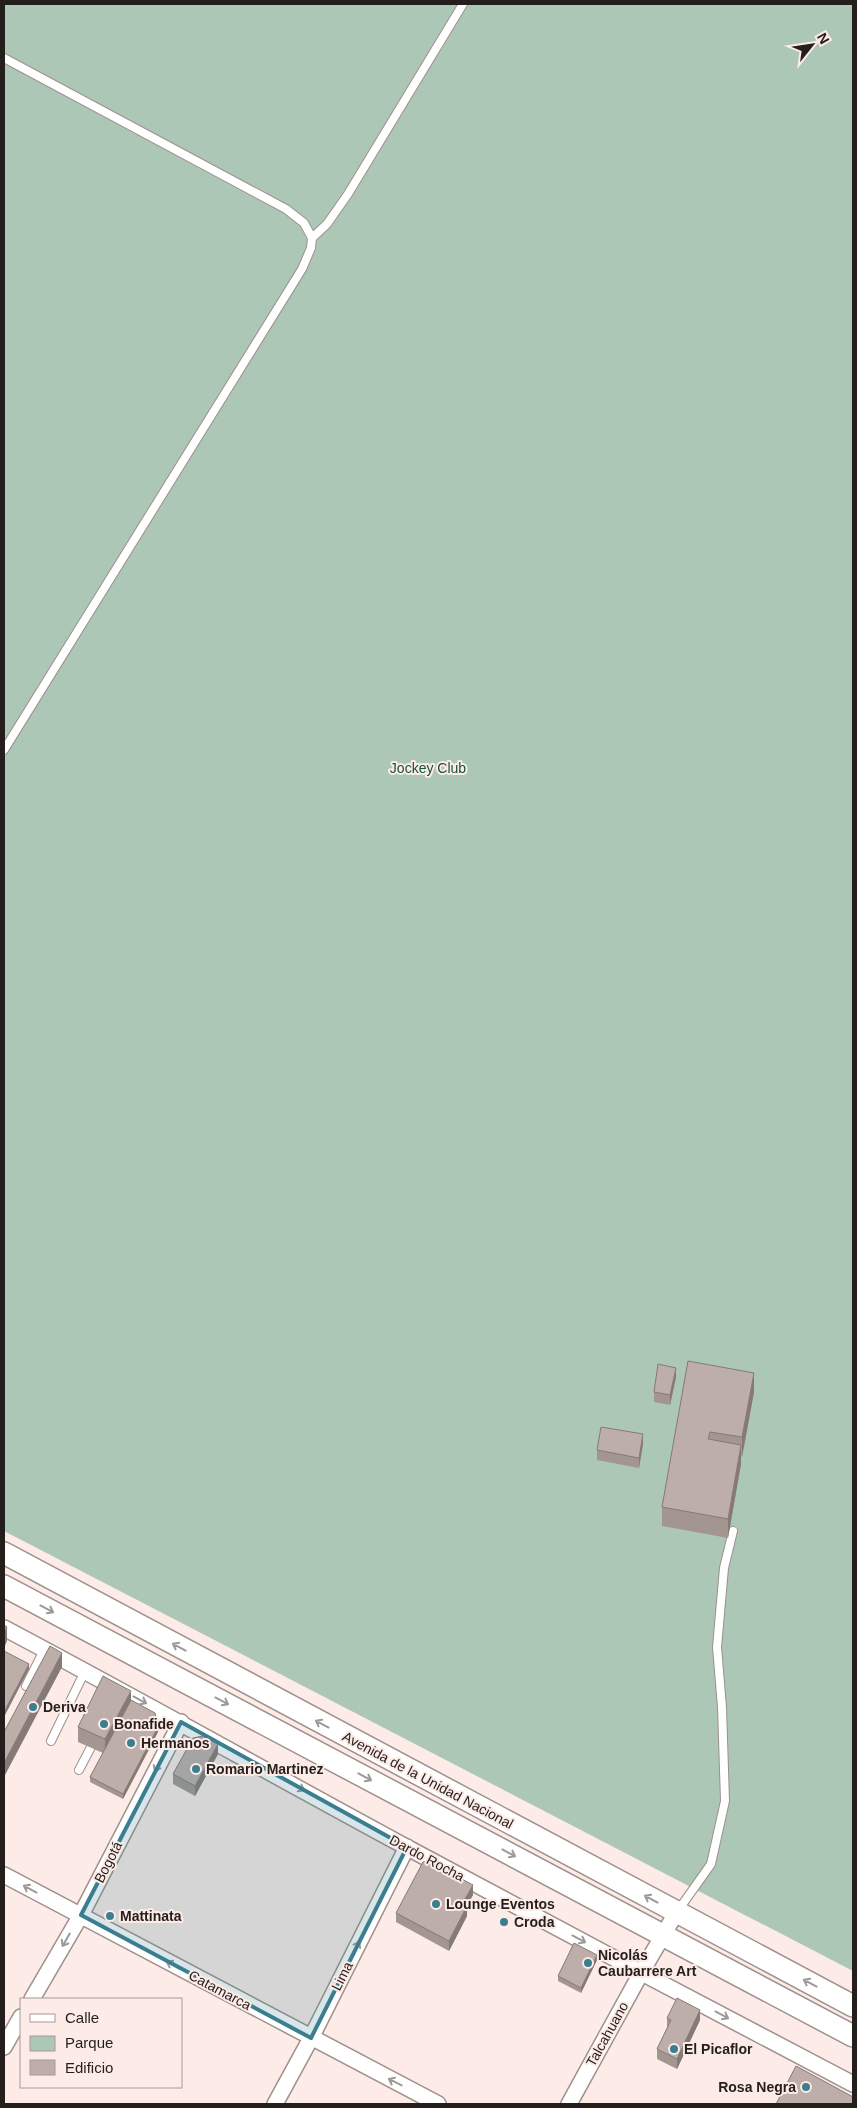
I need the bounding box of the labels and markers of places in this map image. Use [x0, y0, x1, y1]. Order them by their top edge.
place label: Deriva [43, 1699, 86, 1715]
marker: Deriva [27, 1701, 39, 1713]
place label: Bonafide [114, 1716, 174, 1732]
marker: Bonafide [98, 1718, 110, 1730]
place label: Hermanos [141, 1735, 210, 1751]
marker: Hermanos [125, 1737, 137, 1749]
place label: Romario Martinez [206, 1761, 323, 1777]
marker: Romario Martinez [190, 1763, 202, 1775]
place label: Lounge Eventos [446, 1896, 555, 1912]
marker: Lounge Eventos [430, 1898, 442, 1910]
place label: Mattinata [120, 1908, 182, 1924]
marker: Mattinata [104, 1910, 116, 1922]
place label: Croda [514, 1914, 555, 1930]
marker: Croda [498, 1916, 510, 1928]
place label: Nicolás Caubarrere Art [598, 1947, 697, 1979]
marker: Nicolás Caubarrere Art [582, 1957, 594, 1969]
place label: El Picaflor [684, 2041, 753, 2057]
marker: El Picaflor [668, 2043, 680, 2055]
place label: Rosa Negra [718, 2079, 796, 2095]
marker: Rosa Negra [800, 2081, 812, 2093]

